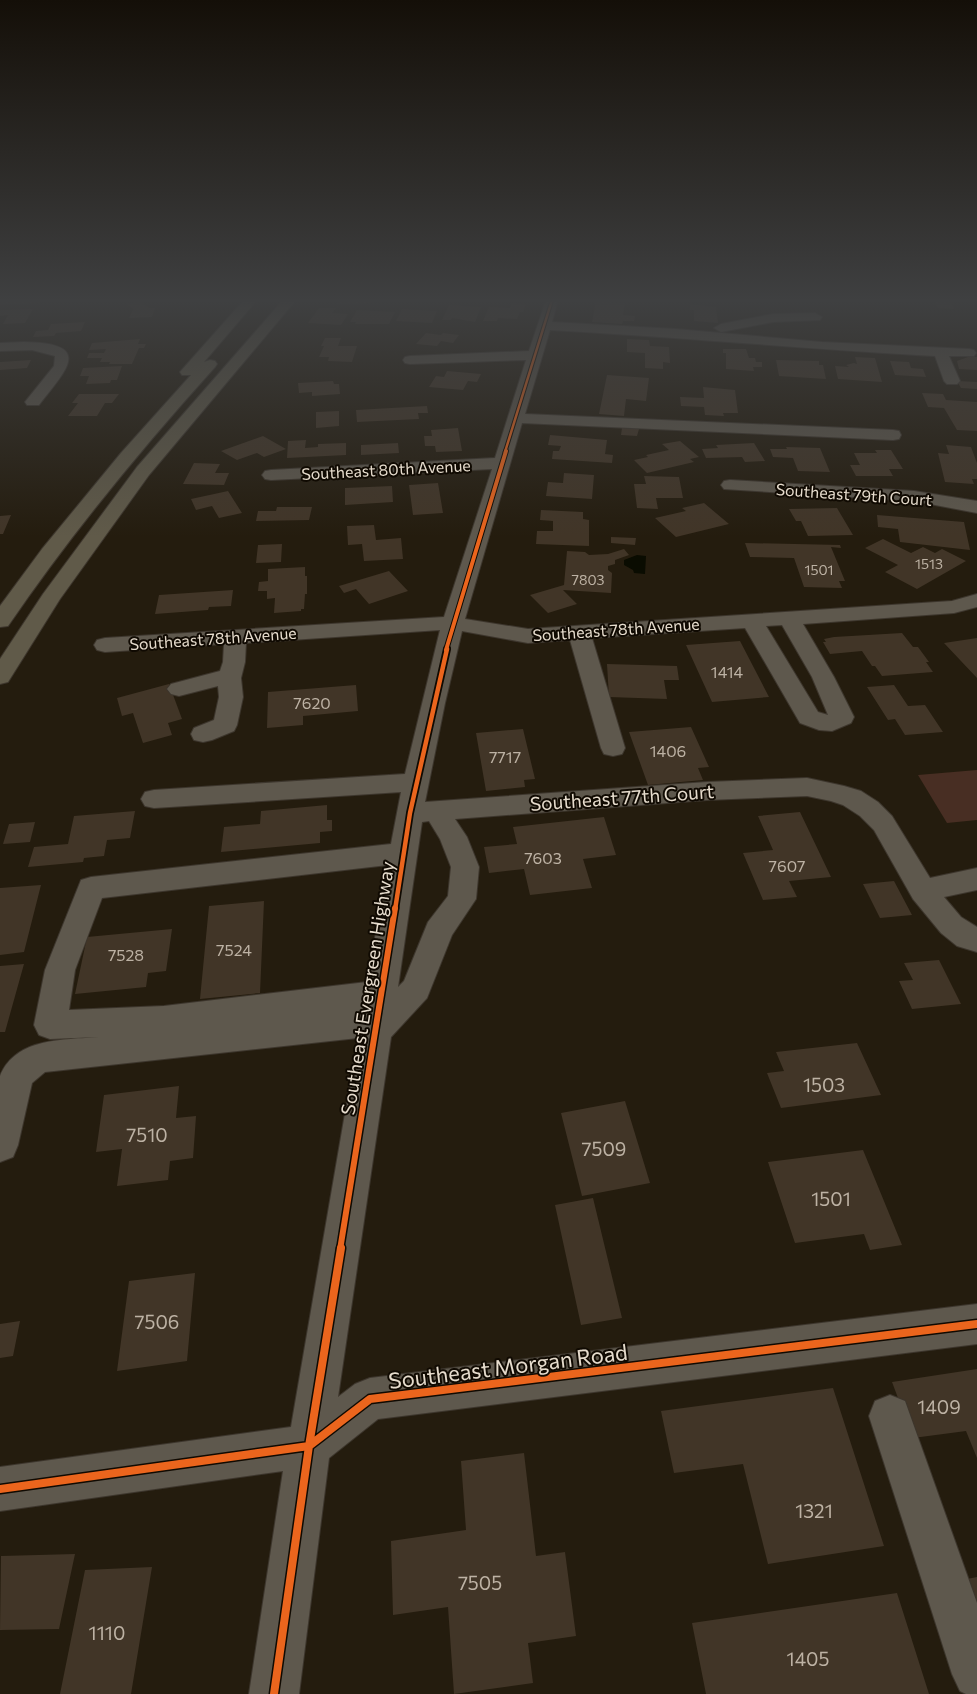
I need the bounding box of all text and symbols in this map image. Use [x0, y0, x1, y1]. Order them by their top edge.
street label: Southeast 80th Avenue [301, 455, 471, 483]
street label: Southeast 79th Court [775, 479, 933, 509]
house number: 1513 [915, 555, 943, 572]
house number: 1501 [804, 561, 834, 578]
house number: 7803 [572, 571, 604, 588]
street label: Southeast 78th Avenue [532, 614, 700, 644]
street label: Southeast 78th Avenue [129, 623, 297, 653]
house number: 1414 [711, 662, 744, 681]
house number: 7620 [293, 693, 331, 712]
house number: 1406 [650, 741, 686, 760]
house number: 7717 [489, 747, 521, 766]
street label: Southeast 77th Court [529, 779, 715, 815]
house number: 7603 [524, 848, 562, 867]
house number: 7607 [769, 856, 805, 875]
street label: Southeast Evergreen Highway [336, 859, 398, 1117]
house number: 7524 [216, 940, 252, 959]
house number: 7528 [108, 945, 144, 964]
house number: 1503 [803, 1073, 845, 1096]
house number: 7510 [126, 1123, 168, 1146]
house number: 7509 [582, 1137, 626, 1160]
house number: 1501 [811, 1187, 851, 1210]
house number: 7506 [135, 1310, 179, 1333]
street label: Southeast Morgan Road [387, 1338, 629, 1394]
house number: 1409 [917, 1395, 961, 1418]
house number: 1321 [795, 1499, 833, 1522]
house number: 7505 [458, 1571, 502, 1594]
house number: 1110 [89, 1621, 125, 1644]
house number: 1405 [787, 1647, 829, 1670]

